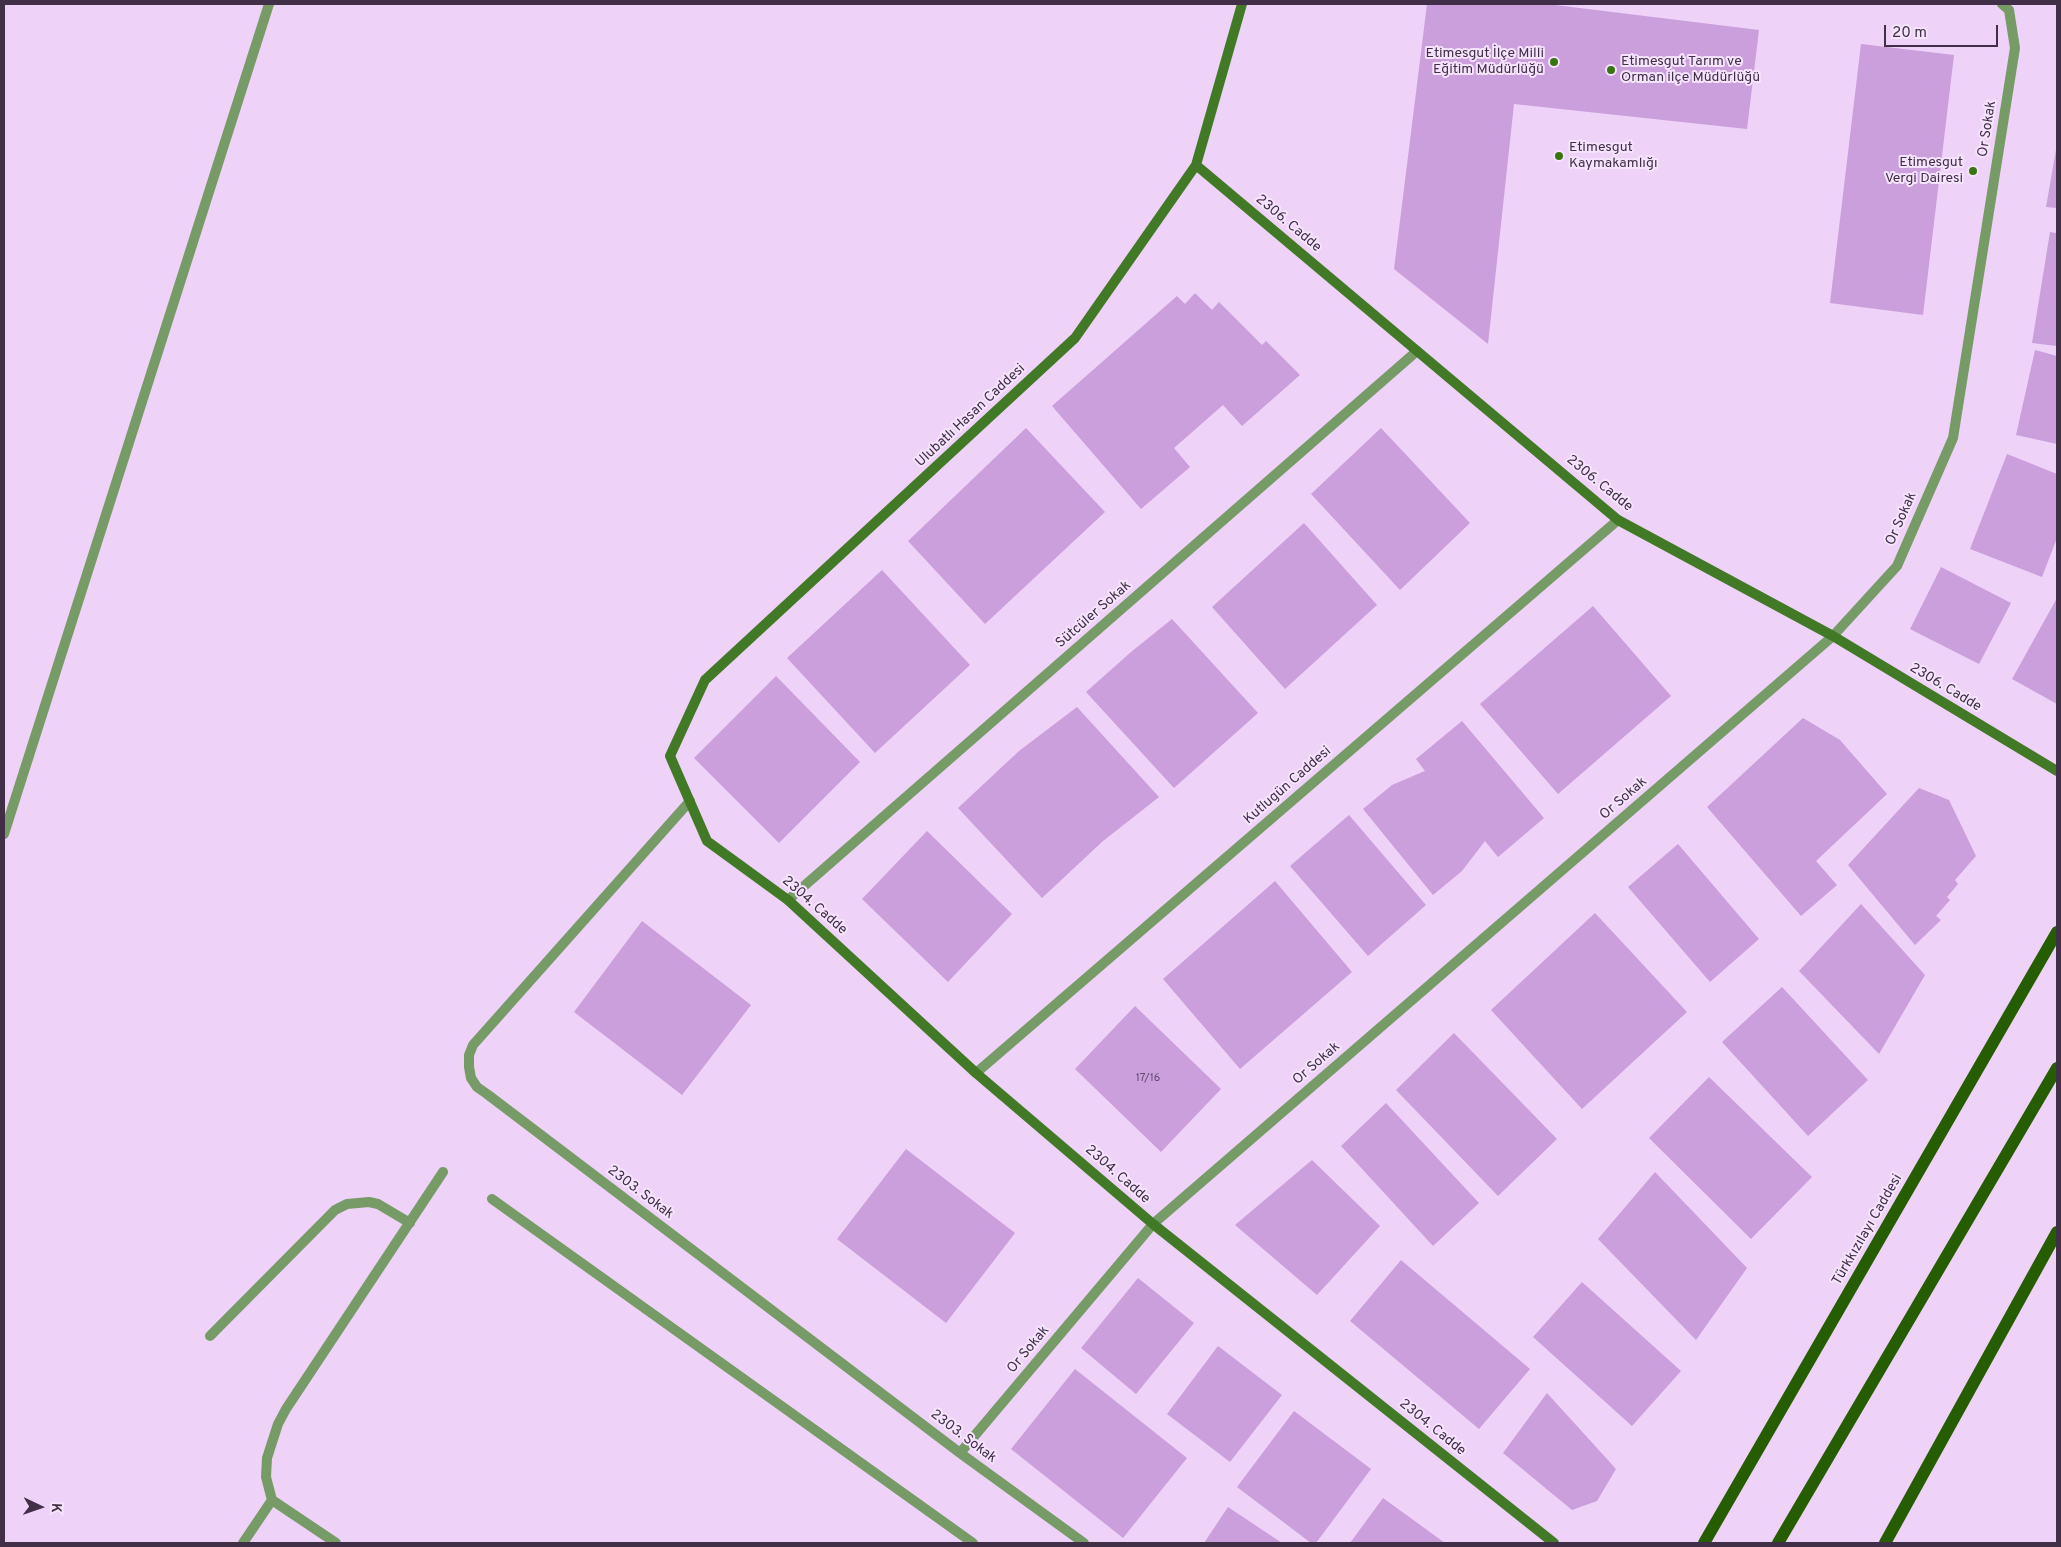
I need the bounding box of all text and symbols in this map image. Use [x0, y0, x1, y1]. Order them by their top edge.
scale bar [1886, 15, 2000, 47]
text: 20 m [1892, 24, 1927, 43]
place label: Etimesgut İlçe Milli Eğitim Müdürlüğü [1426, 46, 1544, 78]
place label: Etimesgut Tarım ve Orman ilçe Müdürlüğü [1621, 54, 1760, 86]
marker: Etimesgut İlçe Milli Eğitim Müdürlüğü [1548, 56, 1560, 68]
marker: Etimesgut Tarım ve Orman ilçe Müdürlüğü [1605, 64, 1617, 76]
street label: Or Sokak [1975, 100, 2001, 158]
place label: Etimesgut Kaymakamlığı [1569, 140, 1657, 172]
marker: Etimesgut Kaymakamlığı [1553, 150, 1565, 162]
place label: Etimesgut Vergi Dairesi [1885, 155, 1963, 188]
marker: Etimesgut Vergi Dairesi [1967, 165, 1979, 177]
street label: 2306. Cadde [1252, 192, 1324, 256]
street label: Ulubatlı Hasan Caddesi [913, 361, 1029, 471]
street label: 2306. Cadde [1562, 452, 1636, 516]
street label: Or Sokak [1883, 490, 1921, 548]
street label: Sütcüler Sokak [1053, 578, 1135, 652]
street label: 2306. Cadde [1906, 660, 1984, 716]
street label: Kutlugün Caddesi [1241, 743, 1335, 829]
street label: Or Sokak [1597, 774, 1651, 824]
street label: 2304. Cadde [778, 873, 850, 939]
street label: Or Sokak [1290, 1039, 1344, 1089]
house number: 17/16 [1136, 1072, 1160, 1086]
street label: 2304. Cadde [1081, 1142, 1153, 1208]
street label: 2303. Sokak [604, 1163, 676, 1223]
street label: Türkkızılayı Caddesi [1829, 1172, 1907, 1288]
street label: Or Sokak [1004, 1323, 1054, 1377]
street label: 2304. Cadde [1395, 1396, 1469, 1460]
street label: 2303. Sokak [927, 1407, 999, 1467]
north arrow [15, 1482, 65, 1532]
text: K [47, 1502, 64, 1513]

